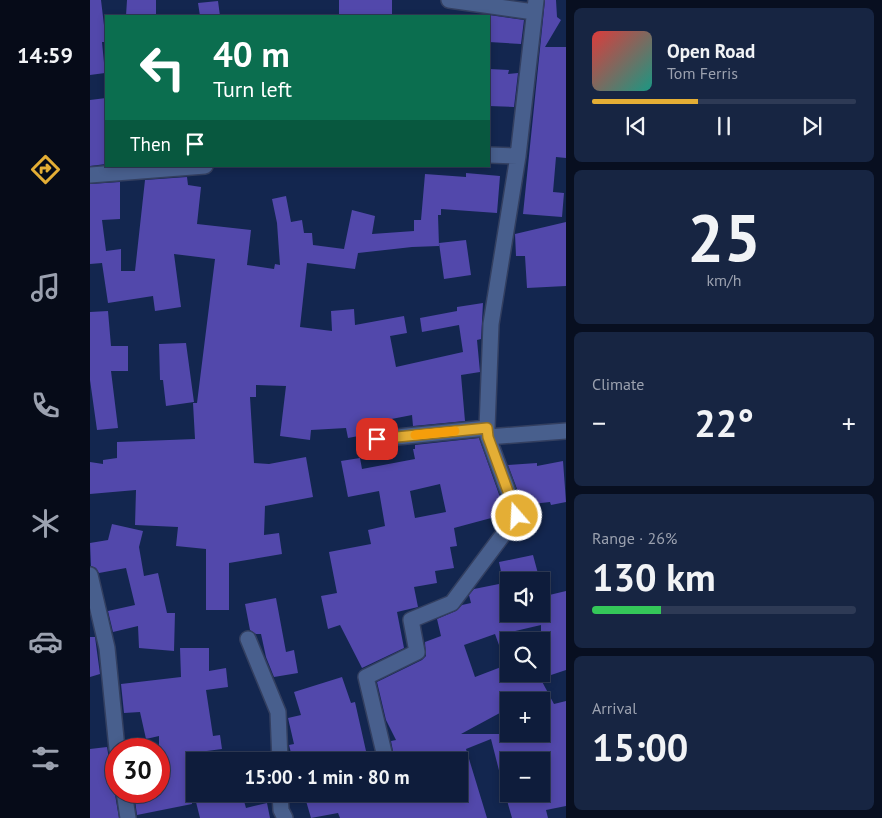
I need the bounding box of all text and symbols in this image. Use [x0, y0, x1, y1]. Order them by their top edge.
text: 40 m [213, 31, 290, 77]
icon: left [130, 35, 195, 100]
text: Open Road [667, 39, 755, 63]
text: 14:59 [17, 41, 73, 69]
text: Tom Ferris [667, 63, 738, 83]
text: Turn left [213, 75, 292, 103]
icon: previous [622, 112, 650, 140]
icon: pause [710, 112, 738, 140]
icon: next [798, 112, 826, 140]
icon: arrive [181, 130, 209, 158]
text: Then [130, 132, 171, 156]
icon: directions [28, 152, 63, 187]
text: 25 [687, 195, 761, 279]
icon: music [28, 270, 63, 305]
text: km/h [706, 270, 742, 290]
text: Climate [592, 374, 644, 394]
icon: phone [28, 388, 63, 423]
text: 22° [694, 398, 754, 447]
text: − [592, 404, 606, 441]
text: + [842, 404, 856, 441]
pin [356, 418, 398, 460]
icon: arrive [363, 425, 391, 453]
position arrow [490, 489, 542, 541]
icon: climate [28, 506, 63, 541]
text: Range · 26% [592, 528, 677, 548]
text: 130 km [592, 552, 716, 601]
map controls [500, 572, 550, 802]
button: sound [500, 572, 550, 622]
icon: car [28, 624, 63, 659]
button: search [500, 632, 550, 682]
button: + [500, 692, 550, 742]
text: Arrival [592, 698, 637, 718]
text: 15:00 [592, 722, 688, 771]
speed limit sign: 30 [105, 738, 170, 803]
icon: filters [28, 741, 63, 776]
button: − [500, 752, 550, 802]
text: 15:00 · 1 min · 80 m [244, 765, 410, 789]

